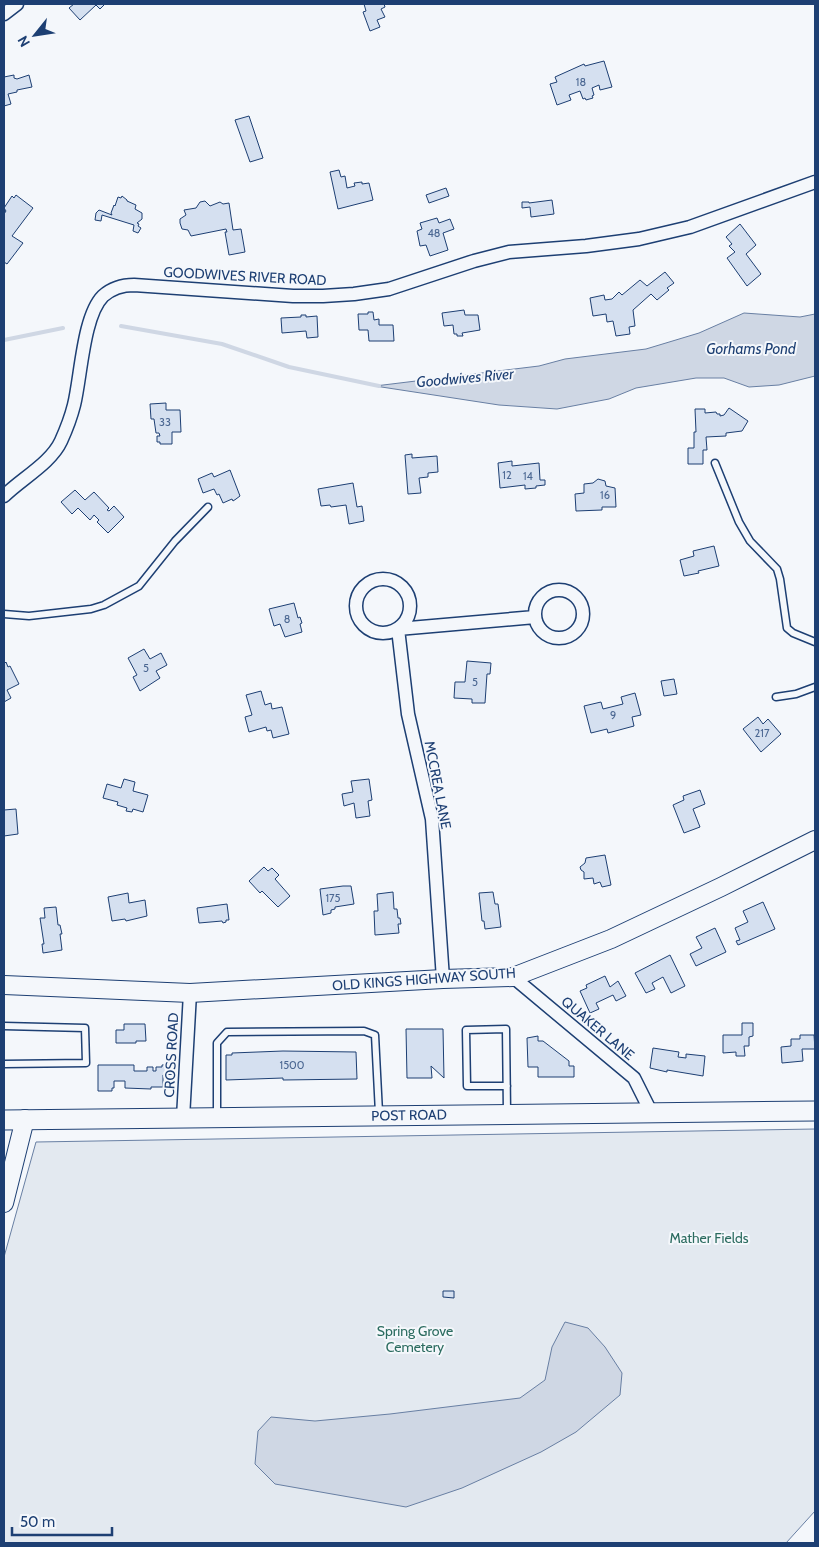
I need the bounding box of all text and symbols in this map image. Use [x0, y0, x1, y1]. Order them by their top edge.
north arrow [10, 10, 60, 60]
text: N [13, 33, 34, 50]
house number: 18 [576, 75, 586, 89]
house number: 48 [427, 226, 441, 240]
street label: GOODWIVES RIVER ROAD [163, 263, 327, 289]
water label: Gorhams Pond [706, 340, 797, 358]
water label: Goodwives River [416, 365, 516, 391]
house number: 33 [159, 415, 171, 429]
house number: 12 [502, 468, 512, 482]
house number: 14 [523, 469, 534, 483]
house number: 16 [600, 488, 610, 502]
house number: 8 [284, 612, 290, 626]
house number: 5 [143, 661, 149, 675]
house number: 5 [472, 675, 478, 689]
house number: 9 [610, 708, 616, 722]
house number: 217 [755, 726, 770, 740]
street label: MCCREA LANE [421, 739, 455, 831]
house number: 175 [325, 891, 341, 905]
street label: OLD KINGS HIGHWAY SOUTH [332, 964, 516, 994]
street label: QUAKER LANE [558, 992, 638, 1064]
street label: CROSS ROAD [160, 1012, 182, 1098]
house number: 1500 [280, 1058, 305, 1072]
street label: POST ROAD [371, 1105, 447, 1125]
park label: Mather Fields [669, 1229, 749, 1247]
park label: Spring Grove Cemetery [377, 1322, 453, 1356]
scale bar [12, 1504, 112, 1536]
text: 50 m [20, 1513, 55, 1531]

